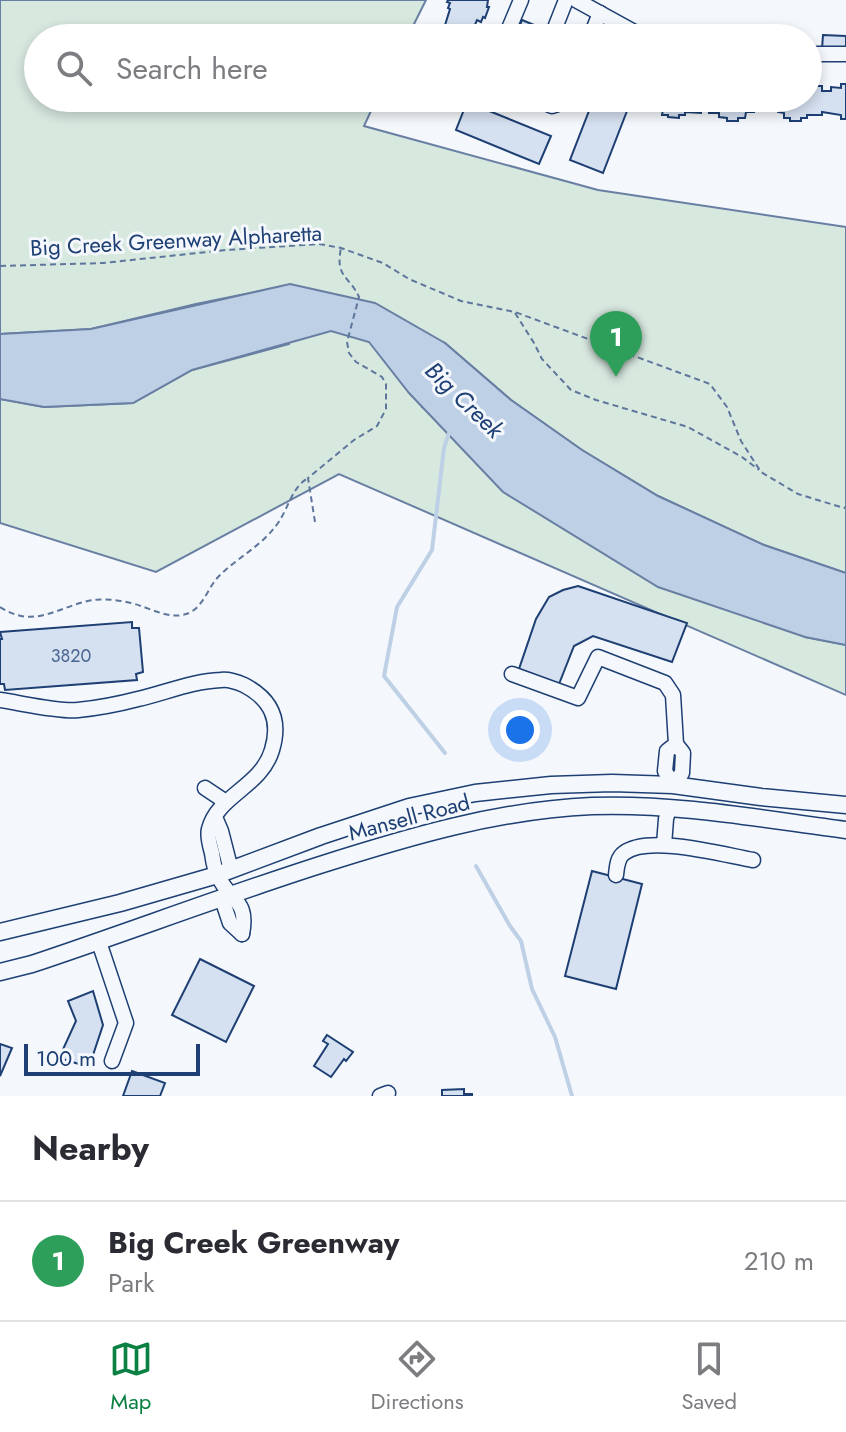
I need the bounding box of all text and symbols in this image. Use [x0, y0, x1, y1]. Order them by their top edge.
search box [24, 24, 822, 112]
icon: search [52, 46, 96, 90]
text: Search here [116, 47, 268, 90]
street label: Big Creek Greenway Alpharetta [29, 216, 323, 264]
pin: 1 [590, 311, 642, 377]
water label: Big Creek [417, 353, 513, 447]
house number: 3820 [51, 643, 92, 669]
your location [500, 710, 540, 750]
street label: Mansell Road [345, 785, 473, 849]
scale bar [24, 1040, 200, 1076]
text: 100 m [36, 1042, 96, 1074]
text: Nearby [32, 1124, 149, 1173]
text: Big Creek Greenway [108, 1221, 399, 1264]
text: 1 [51, 1242, 65, 1280]
text: 210 m [744, 1242, 814, 1280]
text: Park [108, 1264, 154, 1302]
tab: Map [109, 1337, 153, 1417]
tab: Directions [371, 1337, 464, 1417]
tab: Saved [681, 1337, 737, 1417]

